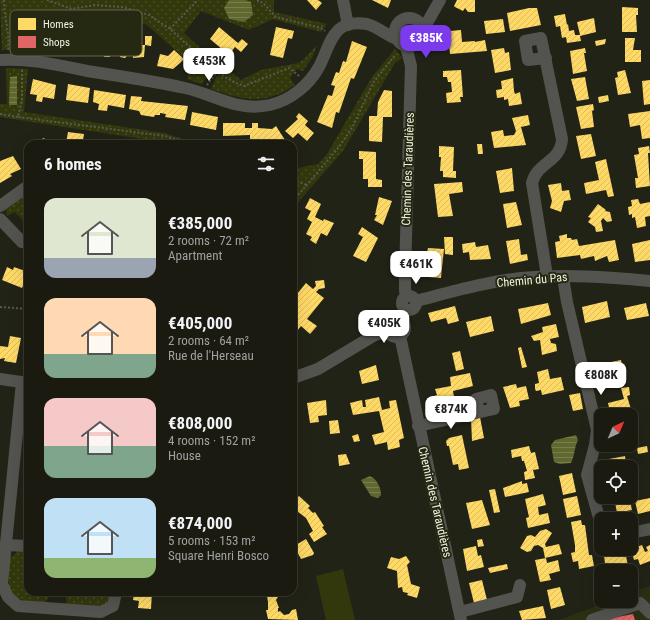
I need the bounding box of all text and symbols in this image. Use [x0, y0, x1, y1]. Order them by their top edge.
legend [10, 10, 142, 56]
text: Homes [43, 18, 74, 31]
pin: €385K [398, 25, 454, 59]
text: €385K [409, 30, 443, 45]
text: Shops [43, 36, 70, 49]
pin: €453K [181, 48, 237, 82]
text: €453K [192, 53, 226, 68]
street label: Chemin des Taraudières [399, 112, 417, 226]
icon: filters [255, 153, 277, 175]
text: 6 homes [44, 154, 102, 174]
text: €385,000 [168, 213, 232, 233]
icon: home [76, 214, 124, 262]
text: 2 rooms · 72 m² [168, 233, 249, 248]
text: Apartment [168, 248, 222, 263]
pin: €461K [388, 251, 444, 285]
text: €461K [399, 256, 433, 271]
street label: Chemin du Pas [496, 270, 568, 290]
pin: €405K [356, 310, 412, 344]
text: €405,000 [168, 313, 232, 333]
icon: home [76, 314, 124, 362]
text: €405K [367, 315, 401, 330]
text: 2 rooms · 64 m² [168, 333, 249, 348]
text: Rue de l'Herseau [168, 348, 254, 363]
pin: €808K [573, 362, 629, 396]
text: €808K [584, 367, 618, 382]
pin: €874K [423, 396, 479, 430]
text: €874K [434, 401, 468, 416]
north arrow [594, 408, 638, 452]
map controls [594, 408, 638, 608]
text: €808,000 [168, 413, 232, 433]
icon: home [76, 414, 124, 462]
text: 4 rooms · 152 m² [168, 433, 255, 448]
street label: Chemin des Taraudières [415, 445, 455, 559]
text: House [168, 448, 201, 463]
button: locate [594, 460, 638, 504]
button: + [594, 512, 638, 556]
text: €874,000 [168, 513, 232, 533]
icon: home [76, 514, 124, 562]
text: 5 rooms · 153 m² [168, 533, 255, 548]
text: Square Henri Bosco [168, 548, 269, 563]
button: − [594, 564, 638, 608]

